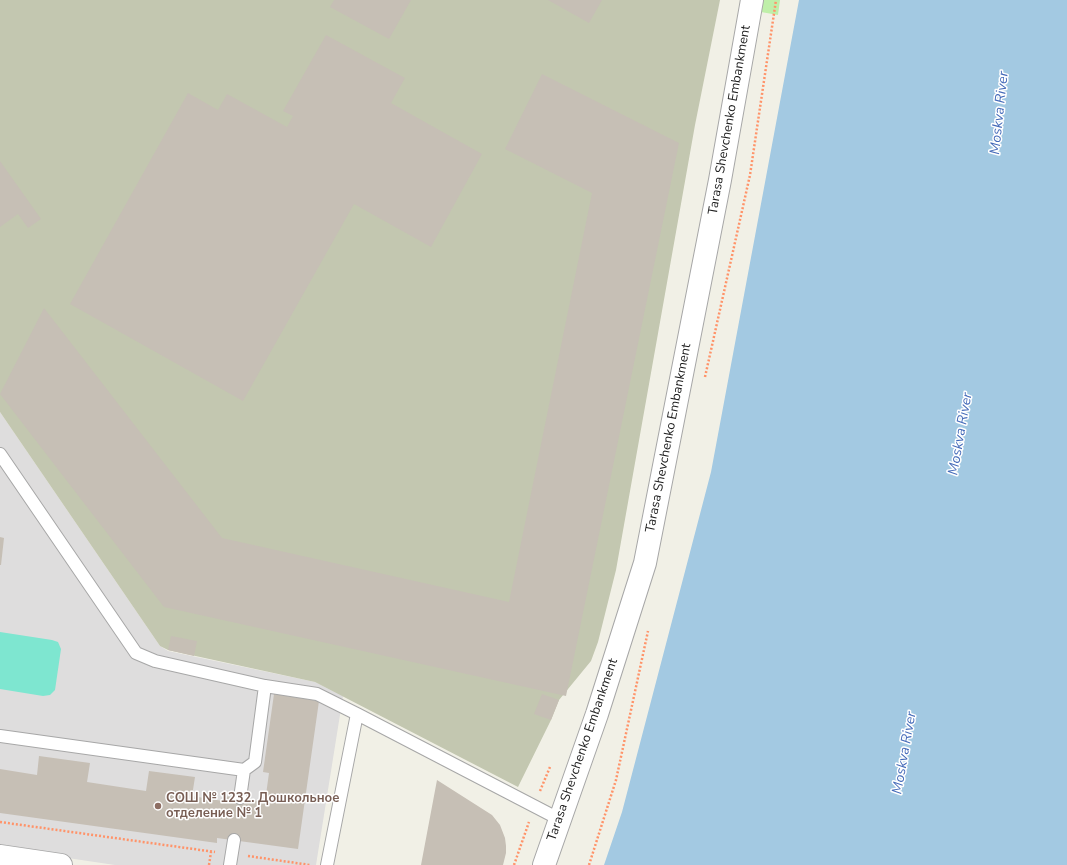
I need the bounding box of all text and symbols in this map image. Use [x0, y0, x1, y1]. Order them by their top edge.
street label: Tarasa Shevchenko Embankment [706, 24, 754, 216]
water label: Moskva River [987, 71, 1013, 155]
street label: Tarasa Shevchenko Embankment [643, 342, 695, 534]
water label: Moskva River [945, 391, 977, 477]
street label: Tarasa Shevchenko Embankment [544, 657, 622, 843]
water label: Moskva River [889, 710, 921, 796]
place label: СОШ № 1232. Дошкольное отделение № 1 [166, 791, 339, 822]
marker: СОШ № 1232. Дошкольное отделение № 1 [153, 801, 163, 811]

